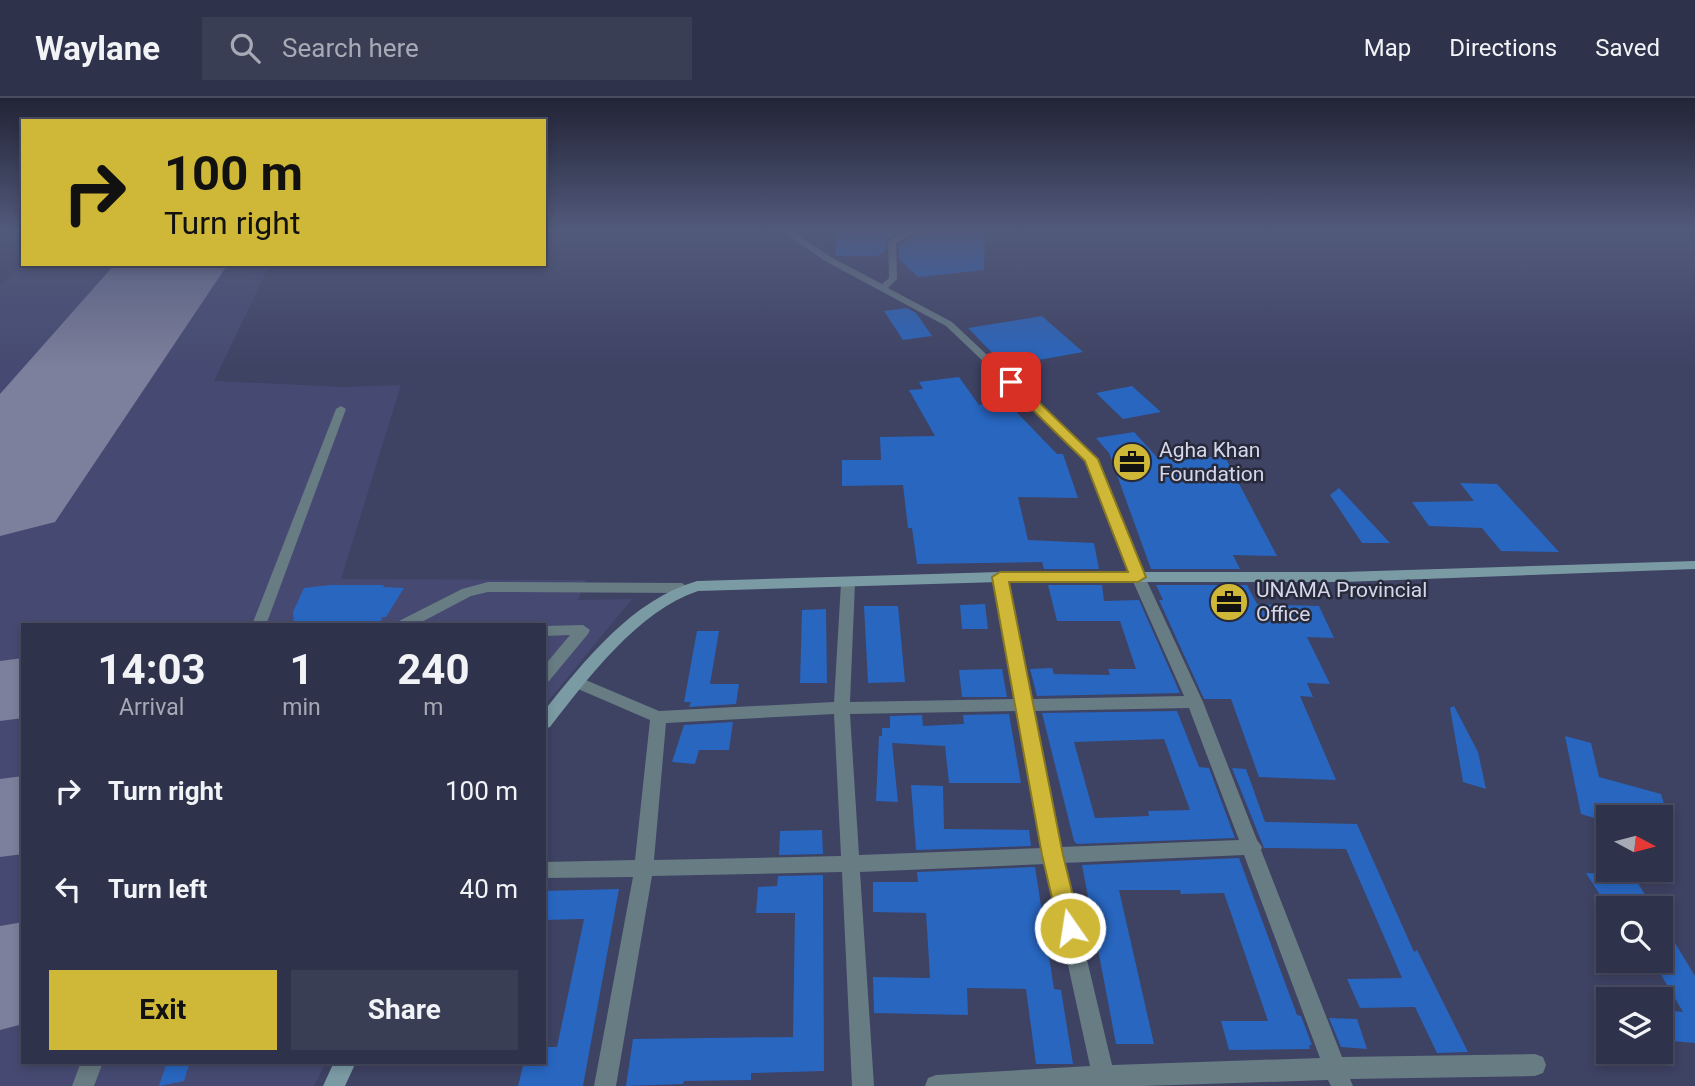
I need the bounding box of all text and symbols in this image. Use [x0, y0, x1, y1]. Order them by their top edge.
search box [202, 17, 692, 80]
text: Waylane [35, 29, 160, 68]
icon: search [226, 29, 264, 67]
text: Search here [282, 33, 419, 63]
text: Map [1364, 34, 1411, 62]
text: Directions [1449, 34, 1557, 62]
text: Saved [1595, 34, 1660, 62]
text: 100 m [164, 145, 303, 202]
icon: right [49, 147, 140, 238]
text: Turn right [164, 204, 300, 242]
pin [981, 352, 1041, 412]
icon: arrive [992, 363, 1030, 401]
place label: Agha Khan Foundation [1159, 438, 1264, 486]
office icon: Agha Khan Foundation [1111, 441, 1153, 483]
place label: UNAMA Provincial Office [1256, 578, 1427, 626]
office icon: UNAMA Provincial Office [1208, 581, 1250, 623]
text: 14:03 [98, 645, 206, 694]
text: 1 [289, 645, 314, 694]
text: 240 [397, 645, 470, 694]
text: Arrival [119, 694, 184, 721]
text: min [282, 694, 321, 721]
text: m [423, 694, 443, 721]
icon: right [49, 772, 87, 810]
text: Turn right [108, 776, 223, 806]
text: 100 m [445, 776, 518, 806]
north arrow [1596, 805, 1673, 882]
map controls [1596, 805, 1673, 1064]
icon: left [49, 870, 87, 908]
text: Turn left [108, 874, 207, 904]
text: 40 m [460, 874, 518, 904]
position arrow [1033, 891, 1107, 965]
button: search [1596, 896, 1673, 973]
button: Exit [49, 970, 277, 1050]
button: Share [291, 970, 518, 1050]
button: layers [1596, 987, 1673, 1064]

